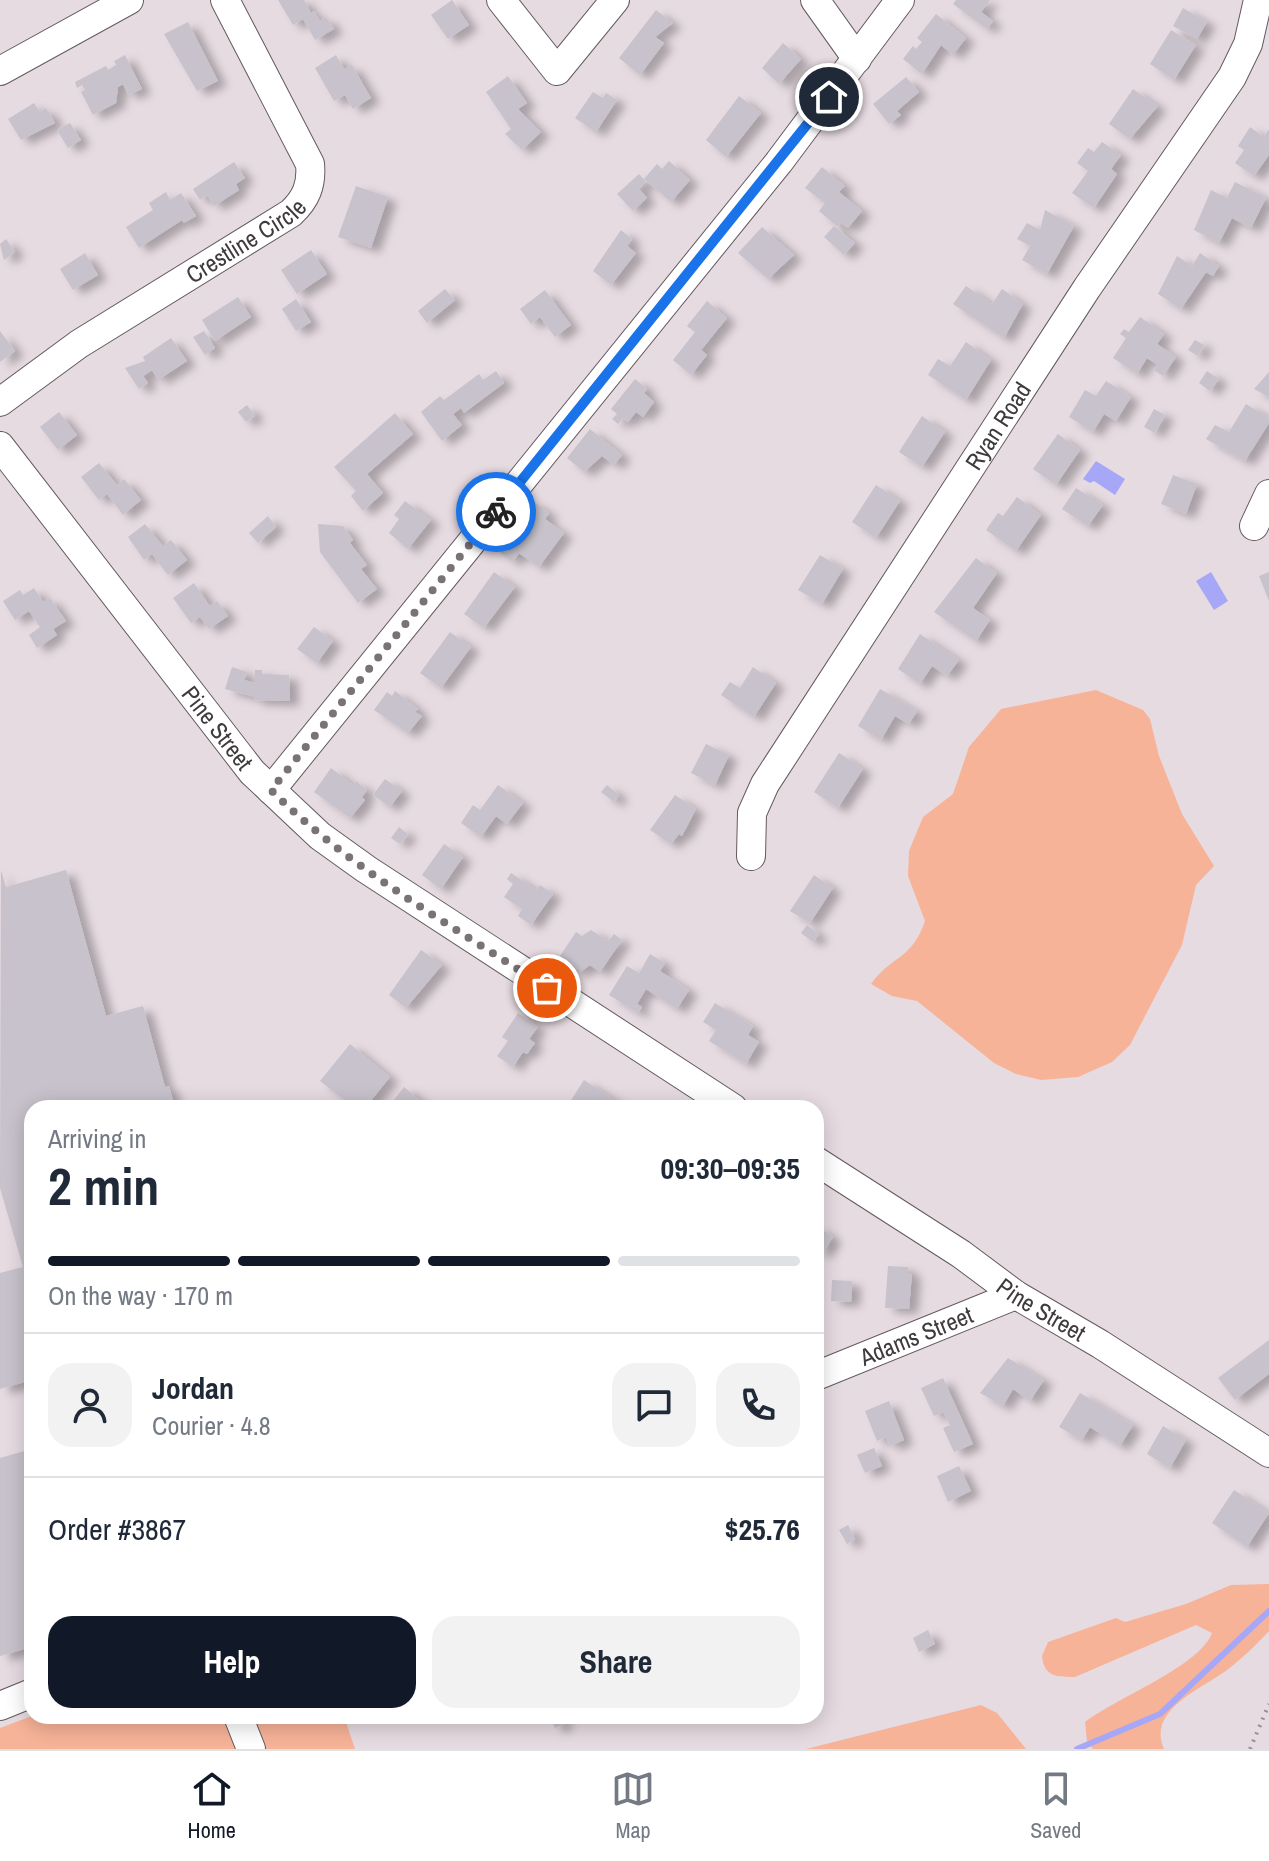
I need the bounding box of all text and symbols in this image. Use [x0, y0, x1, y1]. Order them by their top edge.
pin [795, 63, 863, 131]
icon: home [807, 75, 851, 119]
street label: Crestline Circle [180, 192, 313, 290]
street label: Ryan Road [957, 376, 1038, 476]
courier [456, 472, 536, 552]
icon: bike [474, 490, 518, 534]
street label: Pine Street [175, 679, 261, 777]
pin [513, 954, 581, 1022]
icon: bag [525, 966, 569, 1010]
text: Arriving in [48, 1121, 146, 1156]
text: 09:30–09:35 [661, 1148, 800, 1188]
text: 2 min [48, 1151, 159, 1221]
street label: Pine Street [990, 1270, 1092, 1349]
text: On the way · 170 m [48, 1278, 233, 1313]
street label: Adams Street [854, 1298, 978, 1373]
button: person [48, 1363, 132, 1447]
button: chat [612, 1363, 696, 1447]
button: phone [716, 1363, 800, 1447]
text: Jordan [152, 1368, 234, 1408]
text: Courier · 4.8 [152, 1408, 271, 1443]
text: Order #3867 [48, 1509, 186, 1549]
text: $25.76 [725, 1509, 800, 1549]
button: Help [48, 1616, 416, 1708]
button: Share [432, 1616, 800, 1708]
tab: Home [188, 1767, 236, 1845]
tab: Map [611, 1767, 655, 1845]
tab: Saved [1030, 1767, 1081, 1845]

